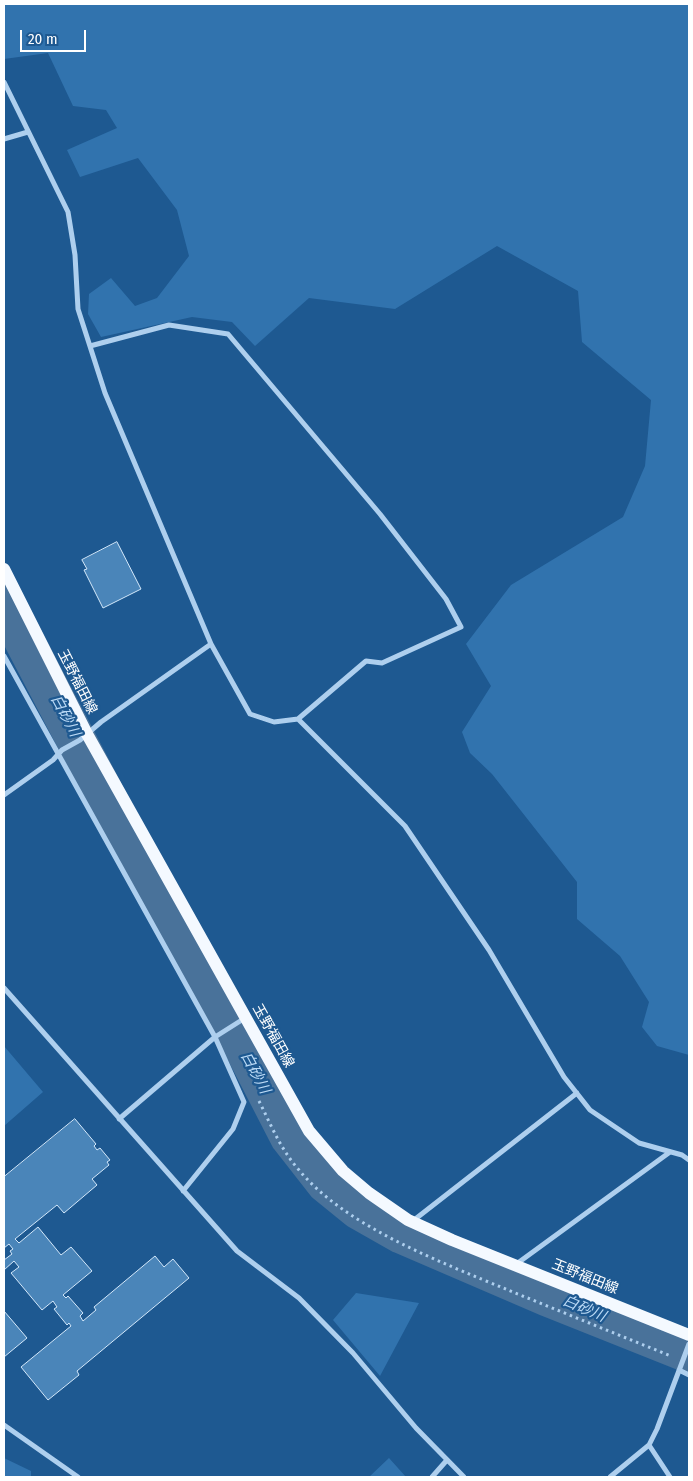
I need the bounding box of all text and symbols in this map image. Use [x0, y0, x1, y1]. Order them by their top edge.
scale bar [22, 20, 89, 52]
text: 20 m [28, 30, 58, 48]
street label: 玉野福田線 [54, 647, 100, 717]
water label: 白砂川 [46, 692, 84, 740]
street label: 玉野福田線 [249, 1001, 297, 1071]
water label: 白砂川 [236, 1049, 274, 1097]
street label: 玉野福田線 [549, 1256, 621, 1298]
water label: 白砂川 [560, 1292, 608, 1326]

